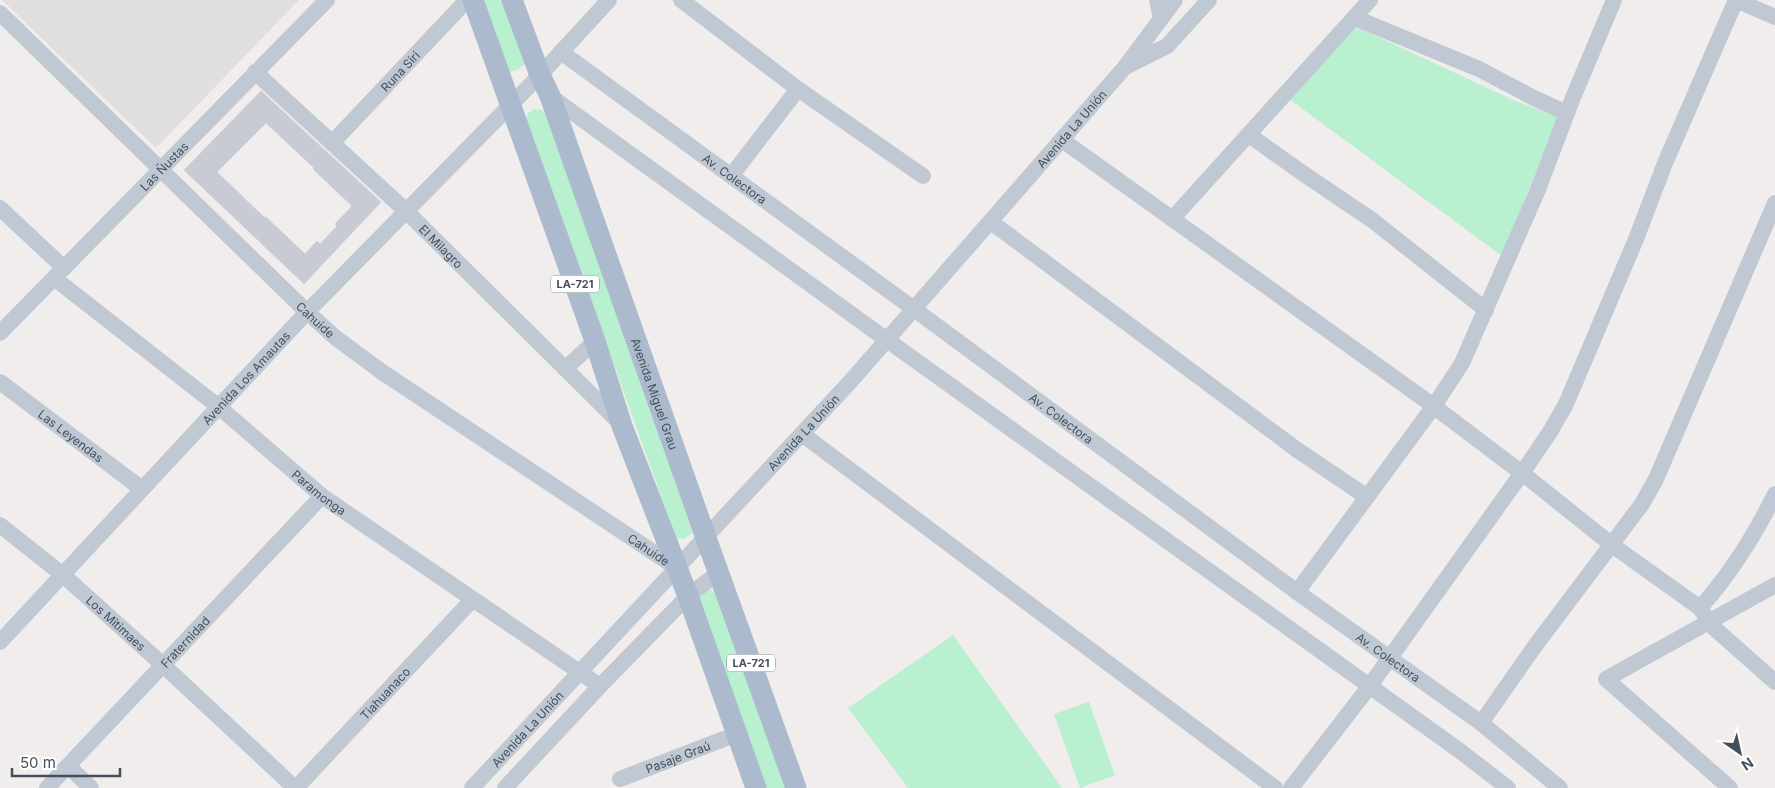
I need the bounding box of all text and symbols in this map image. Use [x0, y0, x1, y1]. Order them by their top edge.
street label: Runa Siri [377, 48, 423, 94]
street label: Avenida La Unión [1033, 87, 1109, 171]
street label: Las Ñustas [137, 138, 191, 194]
street label: Av. Colectora [700, 150, 770, 207]
street label: El Milagro [416, 221, 466, 271]
road number: LA-721 [551, 276, 599, 292]
street label: Cahuide [293, 298, 338, 341]
street label: Avenida Los Amautas [199, 328, 293, 427]
street label: Avenida Miguel Grau [628, 336, 682, 451]
street label: Av. Colectora [1027, 389, 1096, 446]
street label: Avenida La Unión [764, 391, 842, 474]
street label: Las Leyendas [35, 406, 107, 465]
street label: Paramonga [289, 466, 349, 518]
street label: Cahuide [625, 530, 673, 569]
street label: Los Mitimaes [83, 592, 149, 654]
street label: Fraternidad [157, 613, 213, 670]
street label: Av. Colectora [1353, 629, 1423, 685]
road number: LA-721 [727, 654, 775, 671]
street label: Tiahuanaco [357, 664, 413, 722]
street label: Avenida La Unión [488, 688, 566, 770]
north arrow [1715, 728, 1765, 778]
street label: Pasaje Graú [643, 738, 712, 776]
scale bar [12, 746, 120, 778]
text: 50 m [20, 753, 56, 772]
text: N [1738, 754, 1757, 774]

